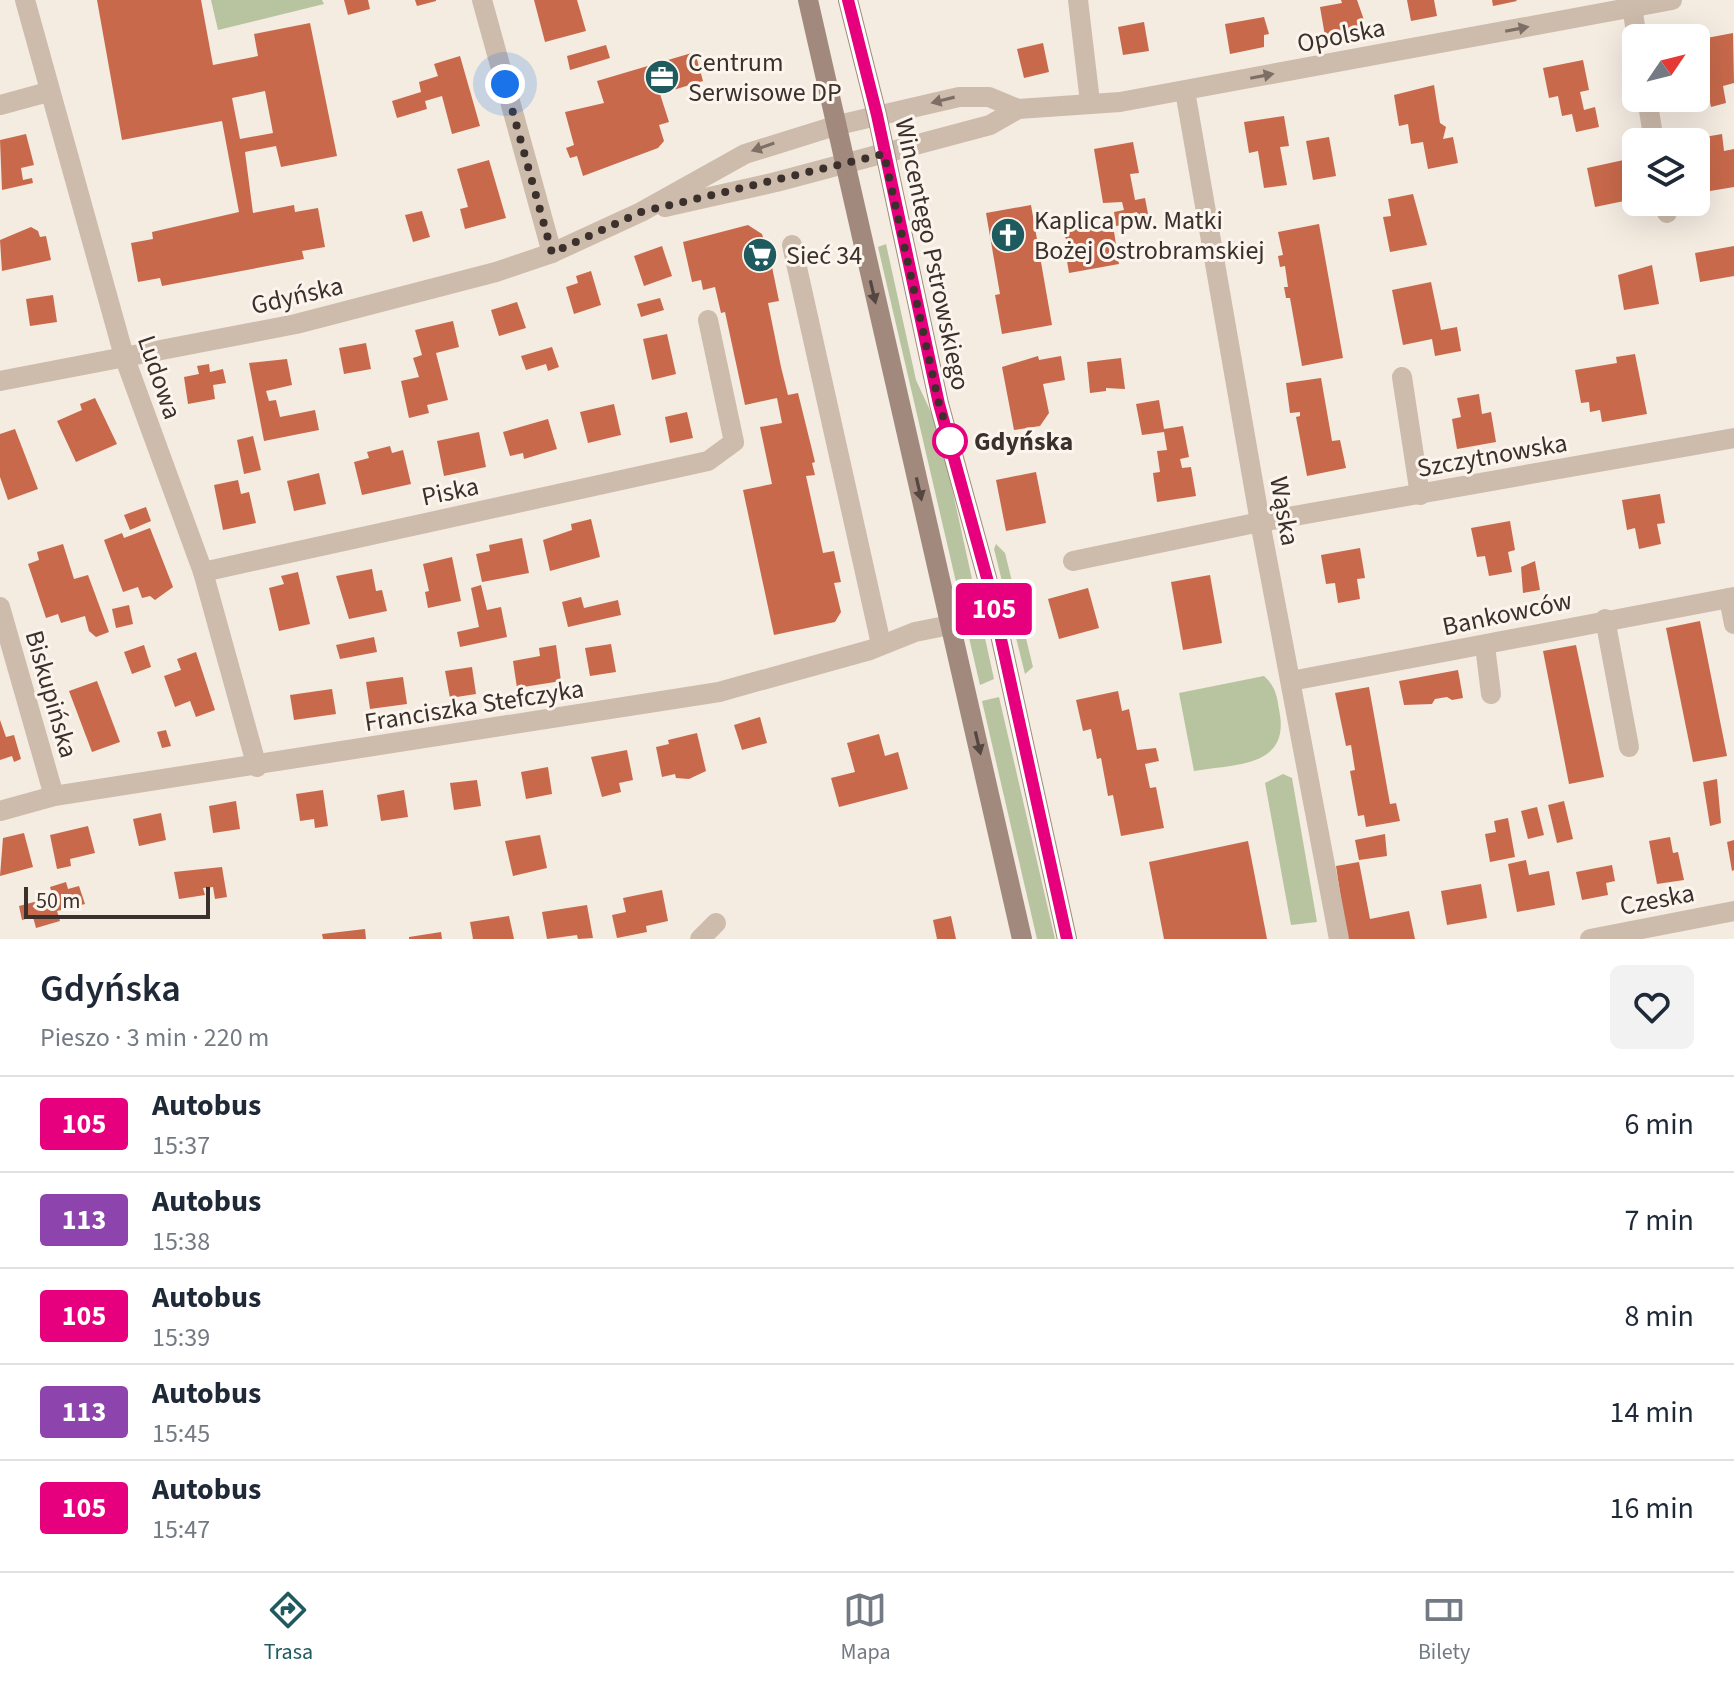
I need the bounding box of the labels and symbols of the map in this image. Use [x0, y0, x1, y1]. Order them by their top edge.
street label: Opolska [1294, 9, 1388, 62]
one-way arrow [1505, 22, 1530, 34]
north arrow [1622, 24, 1710, 112]
place label: Centrum Serwisowe DP [688, 44, 842, 111]
office icon: Centrum Serwisowe DP [643, 58, 681, 96]
your location [485, 64, 525, 104]
one-way arrow [1249, 70, 1274, 82]
one-way arrow [930, 95, 955, 107]
street label: Wincentego Pstrowskiego [886, 115, 979, 394]
one-way arrow [751, 142, 775, 154]
place label: Kaplica pw. Matki Bożej Ostrobramskiej [1034, 202, 1265, 269]
church icon: Kaplica pw. Matki Bożej Ostrobramskiej [989, 216, 1027, 254]
supermarket icon: Sieć 34 [741, 236, 779, 274]
place label: Sieć 34 [786, 237, 862, 274]
street label: Gdyńska [247, 267, 347, 324]
one-way arrow [867, 280, 880, 305]
street label: Ludowa [128, 330, 191, 424]
place label: Gdyńska [974, 423, 1073, 460]
marker: Gdyńska [933, 424, 967, 458]
street label: Szczytnowska [1414, 424, 1570, 487]
street label: Piska [418, 467, 482, 516]
street label: Wąska [1260, 474, 1309, 549]
one-way arrow [913, 477, 925, 502]
street label: Bankowców [1439, 582, 1576, 645]
line badge: 105 [948, 583, 1040, 635]
street label: Biskupińska [16, 626, 87, 762]
street label: Franciszka Stefczyka [362, 670, 586, 741]
one-way arrow [972, 730, 984, 755]
street label: Czeska [1617, 874, 1698, 925]
scale bar [24, 883, 210, 919]

